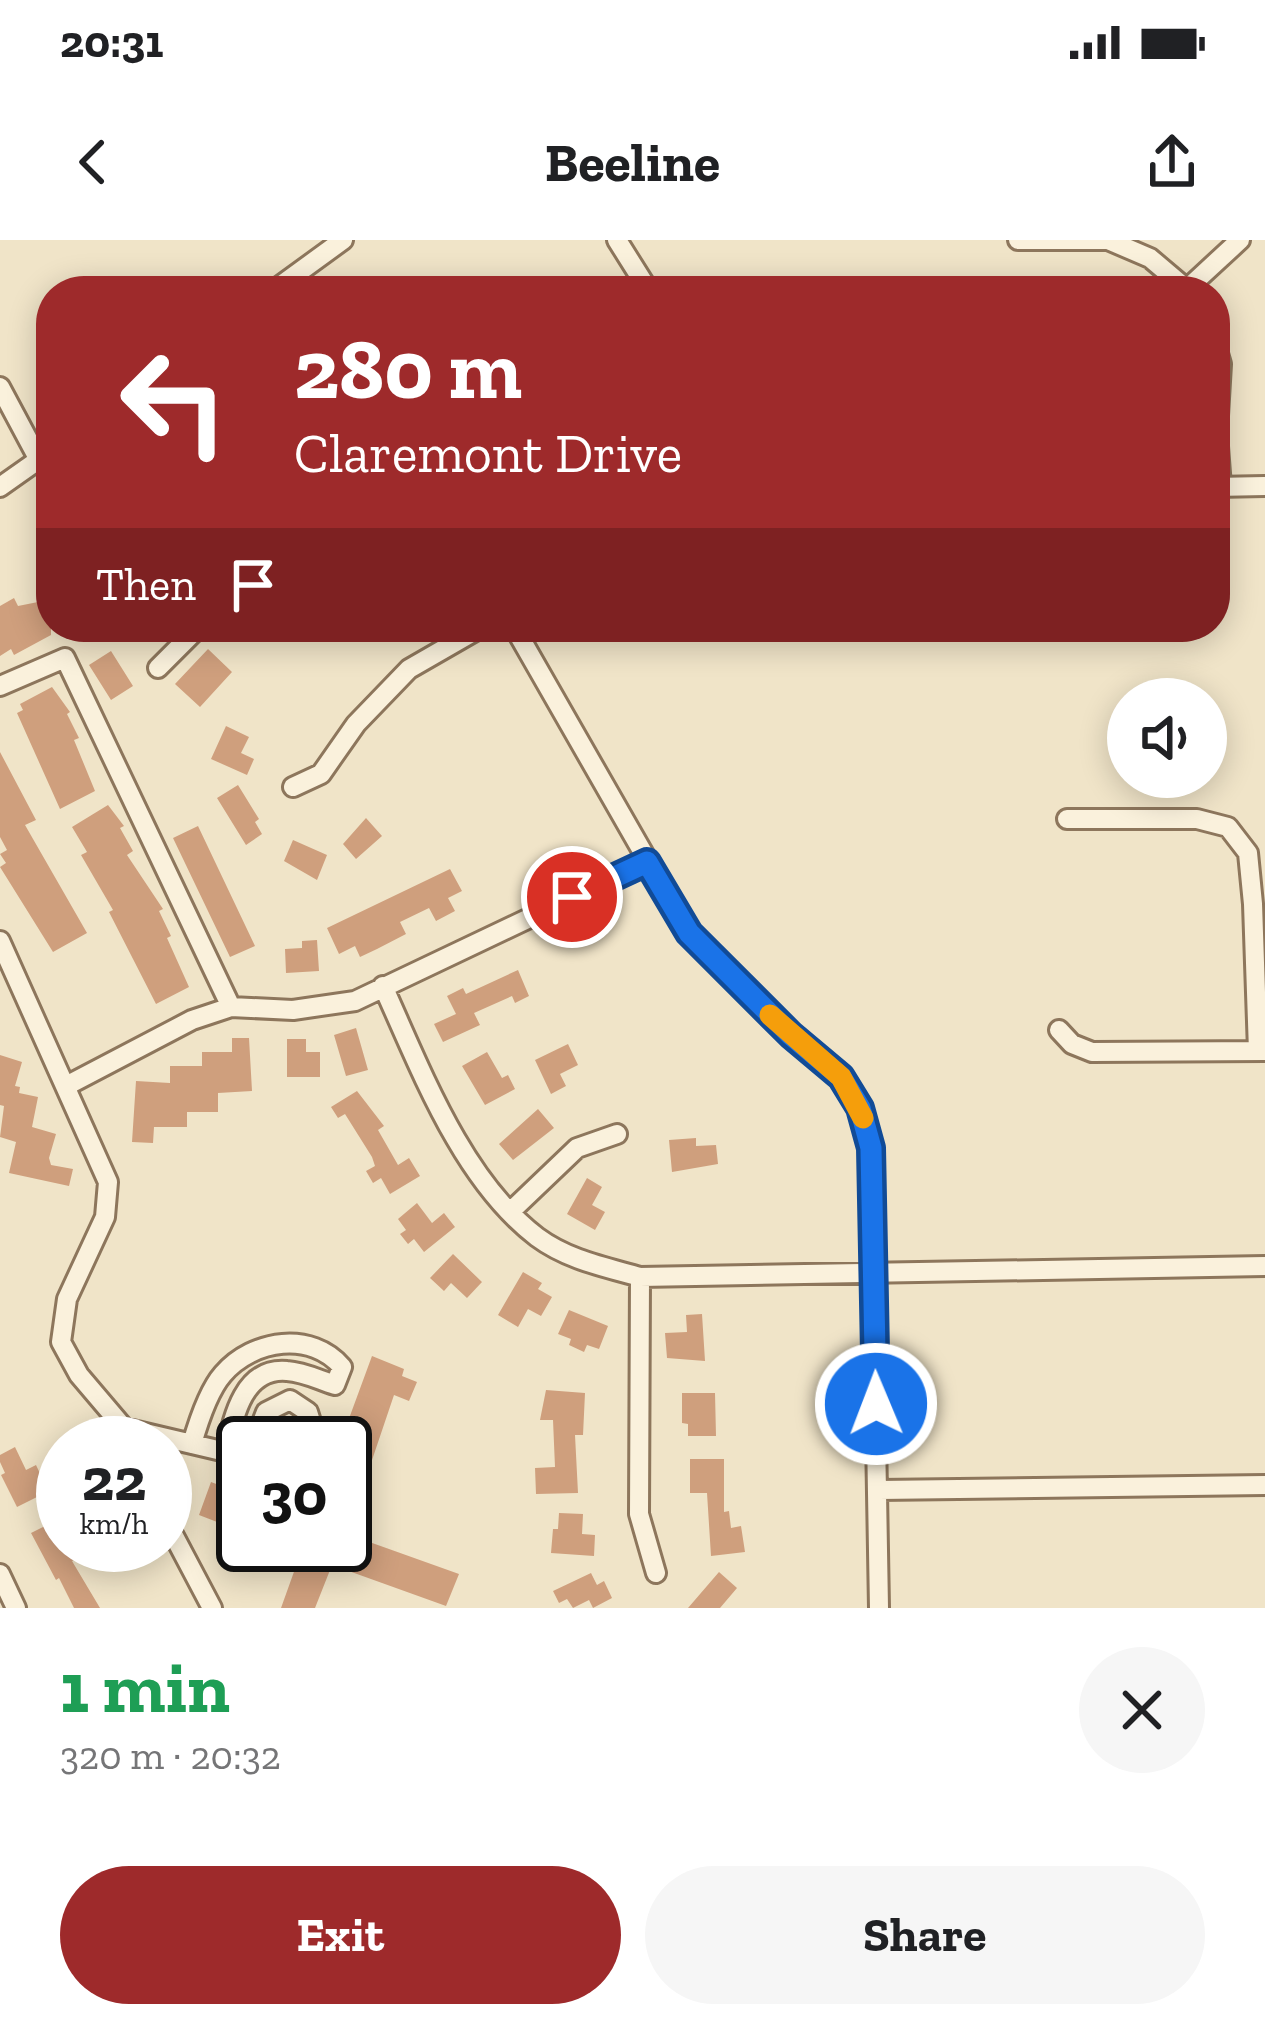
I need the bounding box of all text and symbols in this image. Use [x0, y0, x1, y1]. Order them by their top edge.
text: 20:31 [60, 15, 163, 69]
icon: back [60, 129, 126, 195]
icon: share [1139, 129, 1205, 195]
text: Beeline [545, 130, 720, 195]
text: 280 m [294, 319, 522, 420]
icon: left [96, 324, 252, 480]
text: Claremont Drive [294, 421, 682, 486]
icon: arrive [220, 552, 286, 618]
text: Then [96, 558, 196, 612]
map controls [1107, 678, 1227, 798]
button: sound [1107, 678, 1227, 798]
pin [521, 846, 623, 948]
icon: arrive [539, 864, 605, 930]
position arrow [813, 1341, 939, 1467]
speed limit sign: 30 [216, 1416, 372, 1572]
text: 22 [82, 1443, 146, 1515]
text: km/h [80, 1506, 148, 1542]
text: 1 min [60, 1644, 230, 1730]
button: close [1079, 1647, 1205, 1773]
text: 320 m · 20:32 [60, 1732, 281, 1779]
button: Exit [60, 1866, 621, 2004]
button: Share [645, 1866, 1205, 2004]

